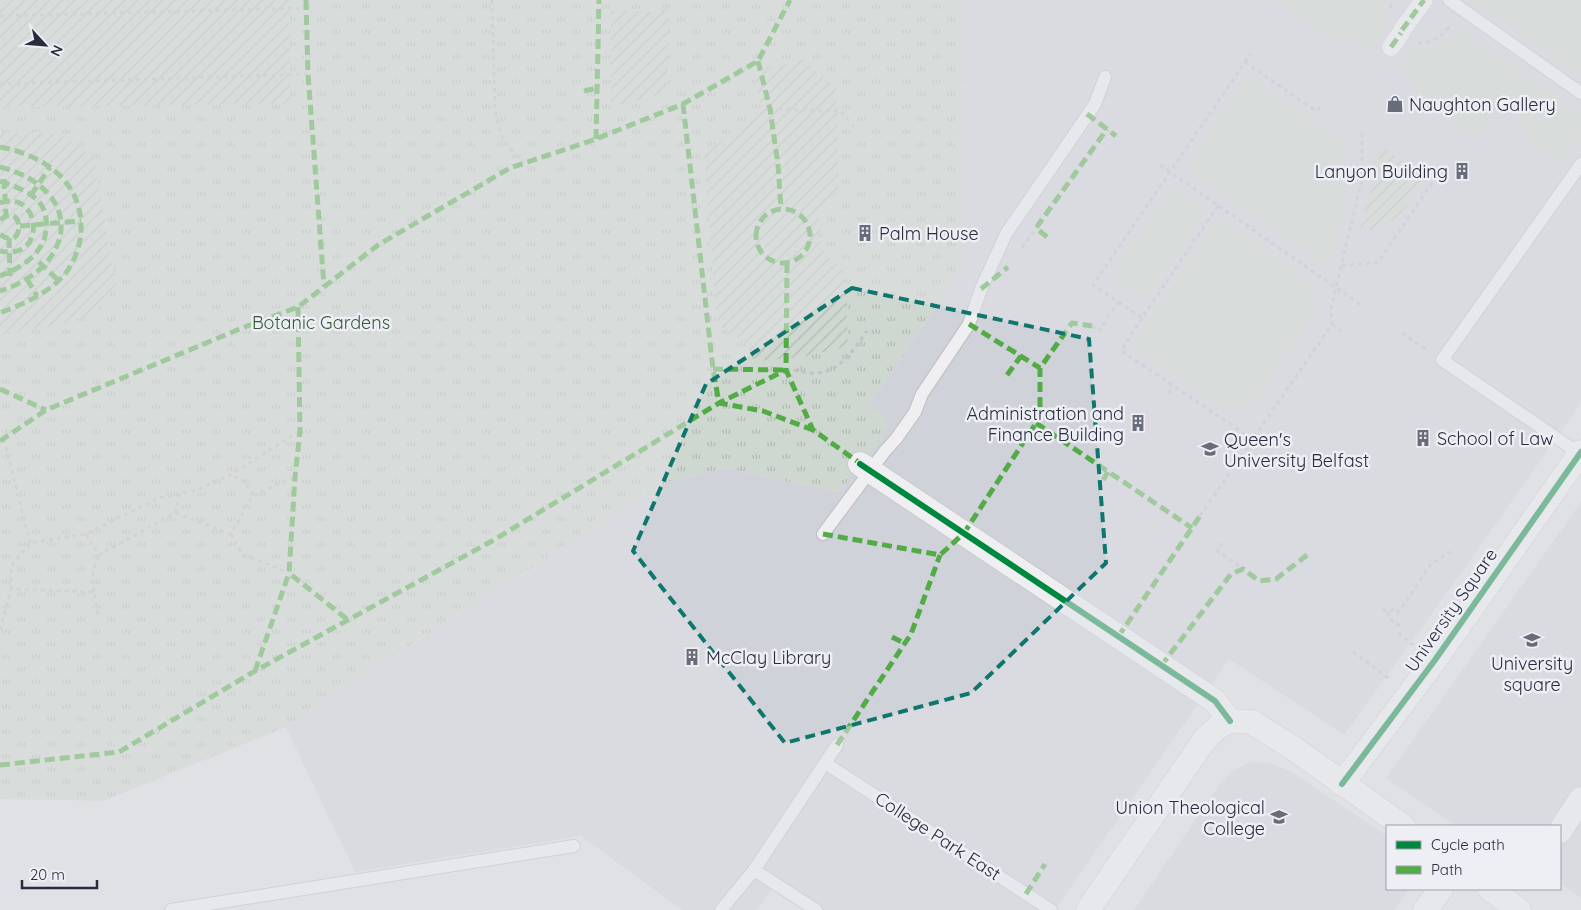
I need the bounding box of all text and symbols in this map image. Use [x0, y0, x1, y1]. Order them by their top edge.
north arrow [20, 20, 70, 70]
text: N [46, 42, 67, 59]
place label: Naughton Gallery [1409, 93, 1556, 116]
shop icon: Naughton Gallery [1385, 94, 1405, 114]
place label: Lanyon Building [1315, 160, 1448, 183]
building icon: Lanyon Building [1452, 161, 1472, 181]
place label: Palm House [879, 222, 979, 245]
building icon: Palm House [855, 223, 875, 243]
park label: Botanic Gardens [252, 311, 390, 334]
place label: Administration and Finance Building [966, 402, 1124, 446]
building icon: Administration and Finance Building [1128, 413, 1148, 433]
place label: School of Law [1437, 427, 1554, 450]
place label: Queen's University Belfast [1224, 428, 1369, 472]
building icon: School of Law [1413, 428, 1433, 448]
school or university icon: Queen's University Belfast [1200, 439, 1220, 459]
street label: University Square [1400, 544, 1502, 676]
school or university icon: University square [1522, 630, 1542, 650]
place label: McClay Library [706, 646, 831, 669]
building icon: McClay Library [682, 647, 702, 667]
place label: University square [1491, 652, 1573, 696]
street label: College Park East [871, 787, 1005, 885]
place label: Union Theological College [1115, 796, 1265, 840]
school or university icon: Union Theological College [1269, 807, 1289, 827]
legend [1386, 825, 1561, 890]
text: Cycle path [1431, 835, 1505, 854]
scale bar [22, 858, 98, 890]
text: Path [1431, 860, 1463, 879]
text: 20 m [30, 865, 65, 884]

